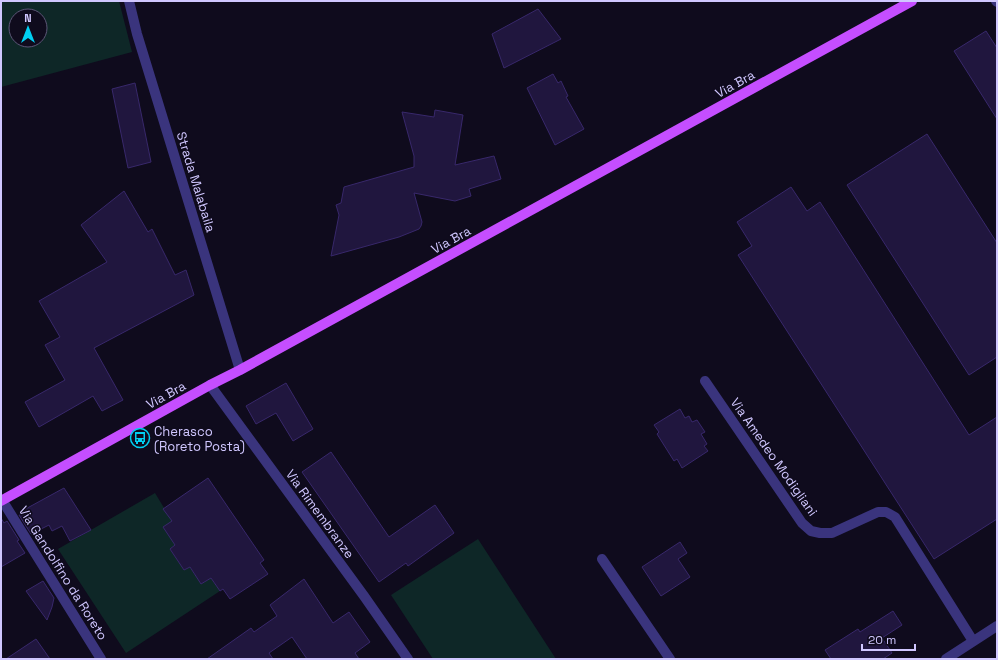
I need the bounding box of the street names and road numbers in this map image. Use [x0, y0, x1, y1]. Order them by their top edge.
street label: Via Bra [712, 66, 758, 102]
street label: Strada Malabaila [173, 130, 220, 235]
street label: Via Bra [428, 222, 474, 258]
street label: Via Bra [143, 377, 189, 413]
street label: Via Amedeo Modigliani [727, 395, 821, 519]
street label: Via Rimembranze [282, 466, 358, 562]
street label: Via Gandolfino da Roreto [15, 503, 111, 643]

